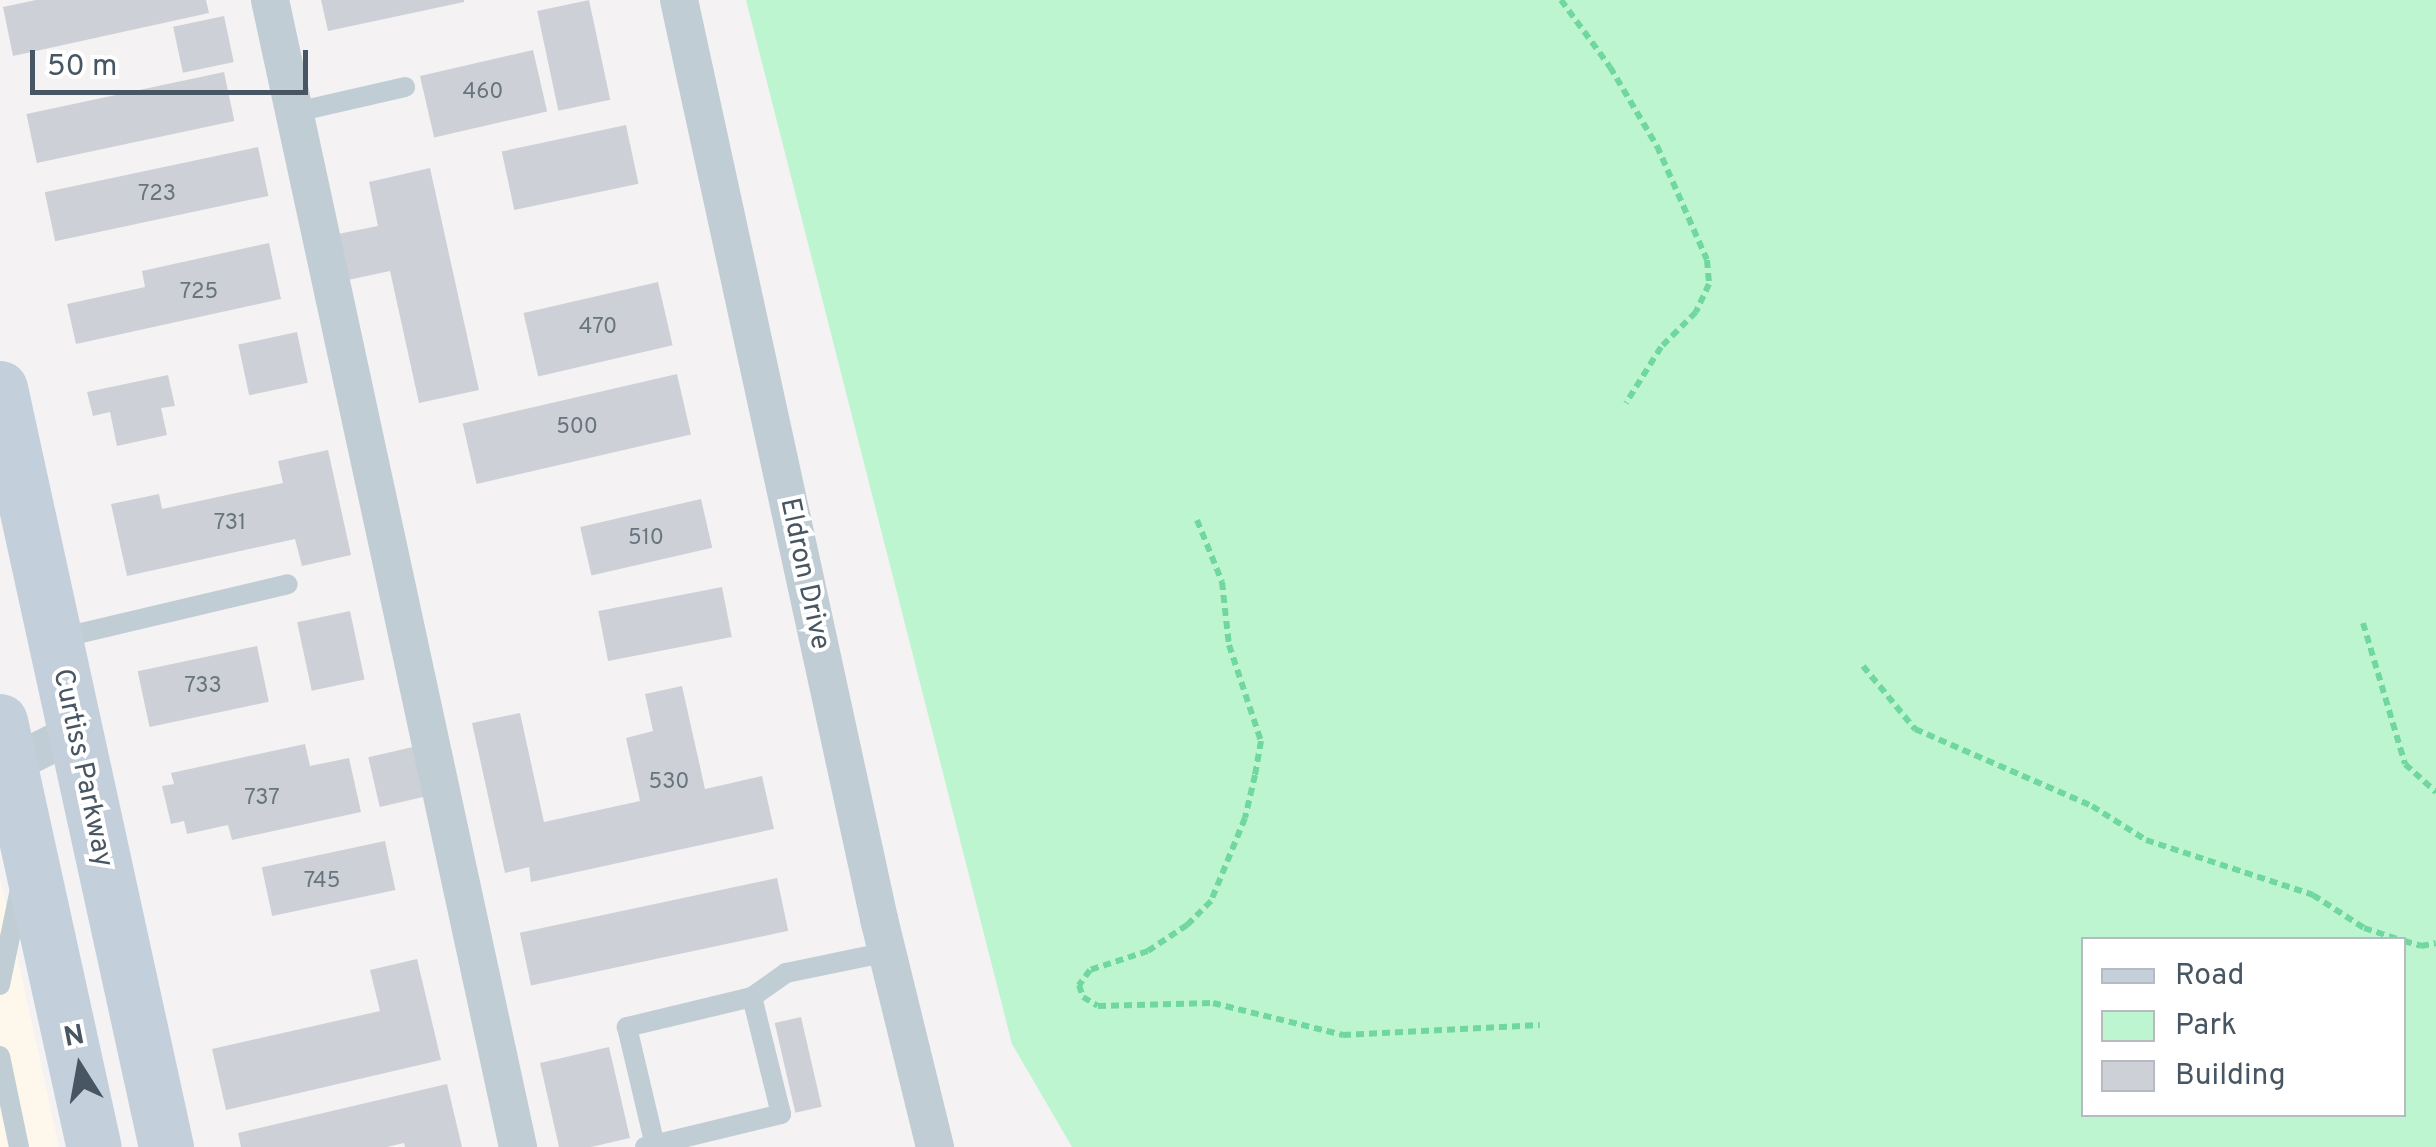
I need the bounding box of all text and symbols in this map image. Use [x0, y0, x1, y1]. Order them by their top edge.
scale bar [35, 30, 312, 92]
text: 50 m [47, 49, 117, 86]
house number: 460 [463, 80, 503, 106]
house number: 723 [138, 182, 176, 208]
house number: 725 [180, 280, 218, 306]
house number: 470 [579, 315, 617, 341]
house number: 500 [556, 415, 598, 441]
street label: Eldron Drive [772, 495, 836, 653]
house number: 731 [214, 511, 246, 537]
house number: 510 [628, 526, 664, 552]
street label: Curtiss Parkway [45, 666, 119, 870]
house number: 733 [184, 674, 222, 700]
house number: 530 [649, 770, 689, 796]
house number: 737 [244, 786, 280, 812]
house number: 745 [304, 869, 340, 895]
legend [2081, 937, 2406, 1117]
text: Road [2175, 958, 2244, 995]
text: Park [2175, 1008, 2237, 1045]
north arrow [30, 1017, 130, 1117]
text: N [61, 1018, 88, 1057]
text: Building [2175, 1058, 2286, 1095]

